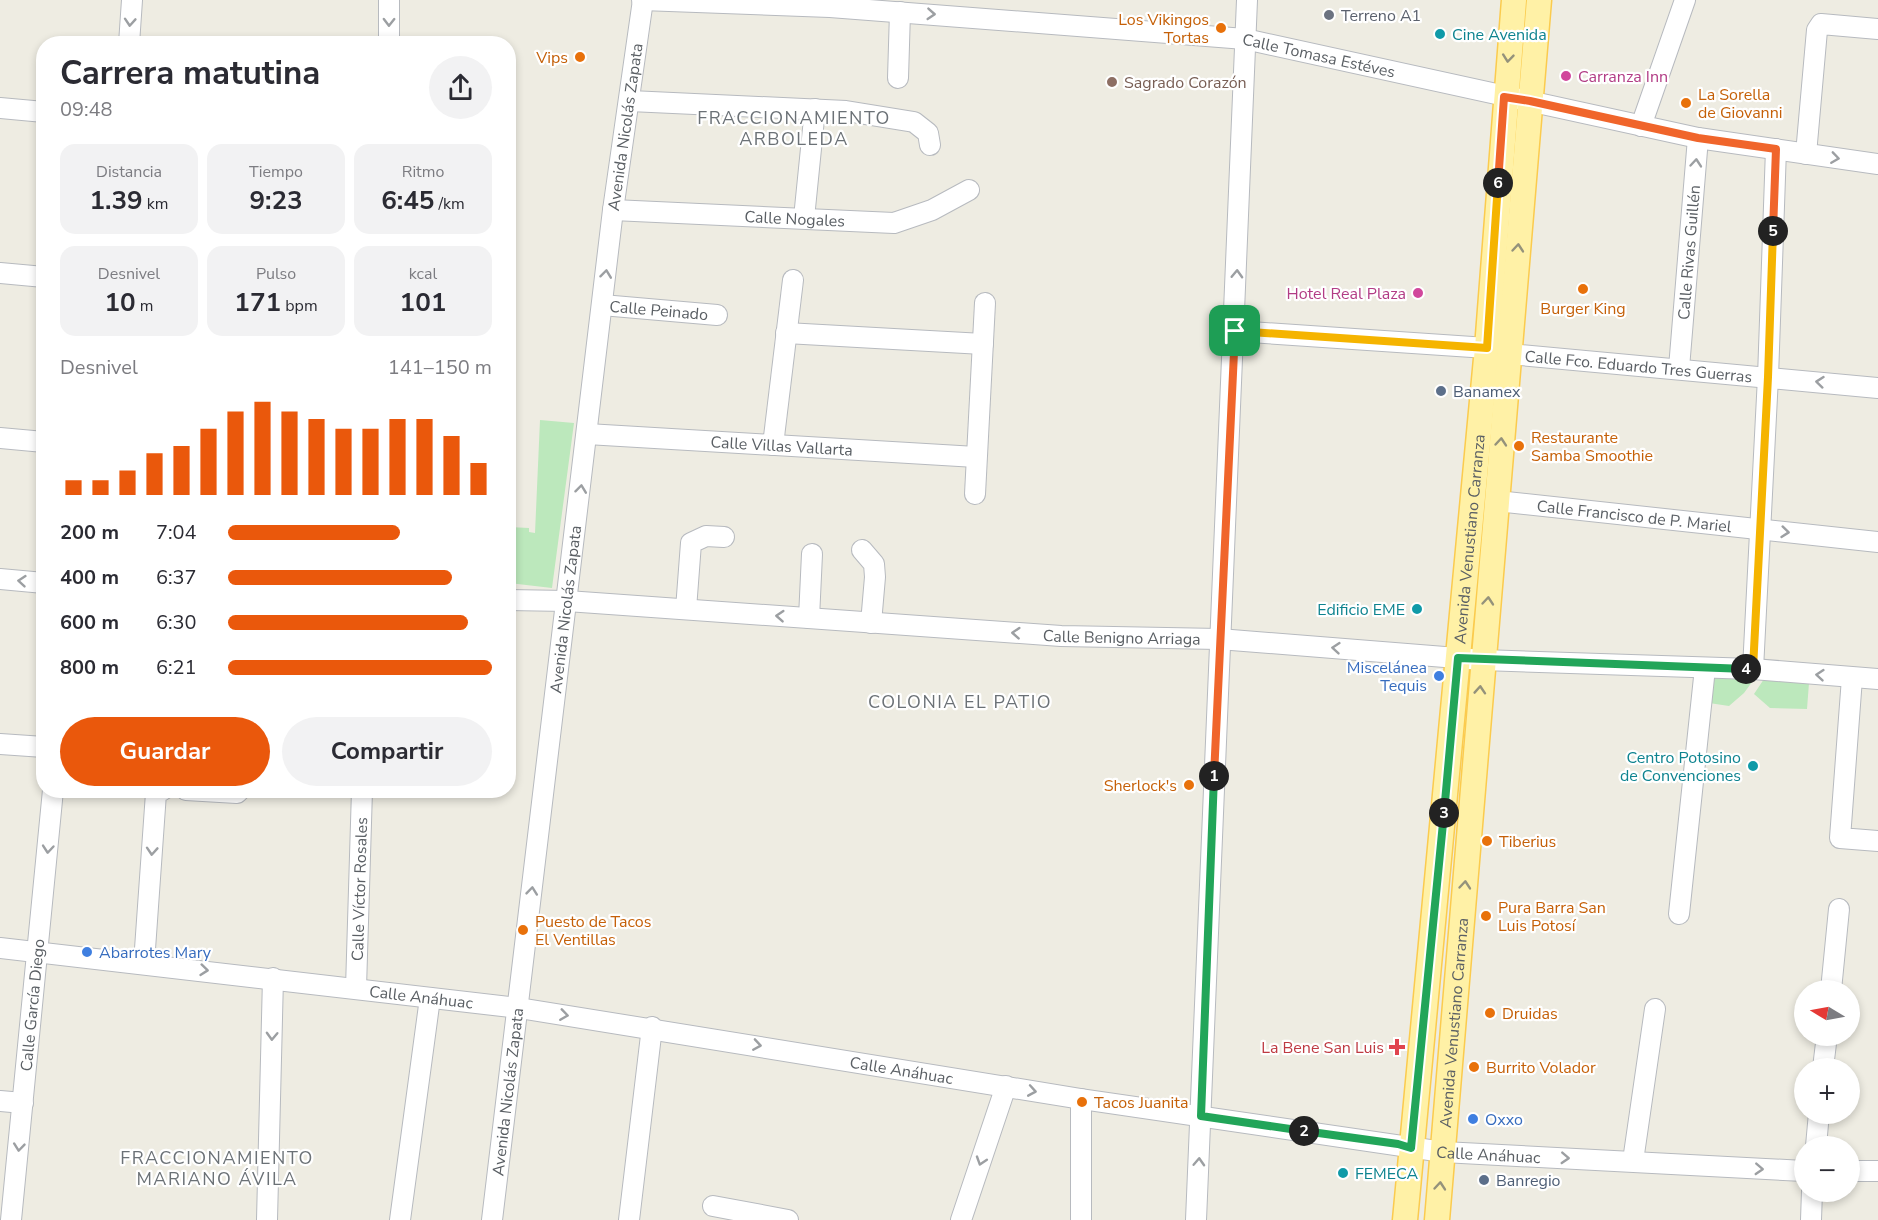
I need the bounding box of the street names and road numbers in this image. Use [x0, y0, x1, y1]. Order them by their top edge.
street label: Calle Tomasa Estéves [1240, 29, 1397, 84]
street label: Avenida Nicolás Zapata [603, 42, 649, 212]
street label: Calle Rivas Guillén [1673, 184, 1706, 321]
street label: Calle Nogales [744, 206, 845, 233]
street label: Calle Peinado [608, 296, 709, 326]
street label: Calle Fco. Eduardo Tres Guerras [1524, 345, 1753, 388]
street label: Calle Villas Vallarta [710, 431, 853, 462]
street label: Avenida Venustiano Carranza [1449, 433, 1491, 645]
street label: Calle Francisco de P. Mariel [1536, 495, 1733, 538]
street label: Avenida Nicolás Zapata [545, 524, 587, 695]
street label: Calle Benigno Arriaga [1042, 625, 1201, 651]
street label: Calle Víctor Rosales [347, 817, 373, 961]
street label: Avenida Venustiano Carranza [1435, 917, 1474, 1129]
street label: Calle García Diego [16, 938, 50, 1072]
street label: Calle Anáhuac [368, 981, 475, 1015]
street label: Avenida Nicolás Zapata [487, 1007, 529, 1177]
street label: Calle Anáhuac [848, 1052, 955, 1090]
street label: Calle Anáhuac [1435, 1141, 1541, 1169]

